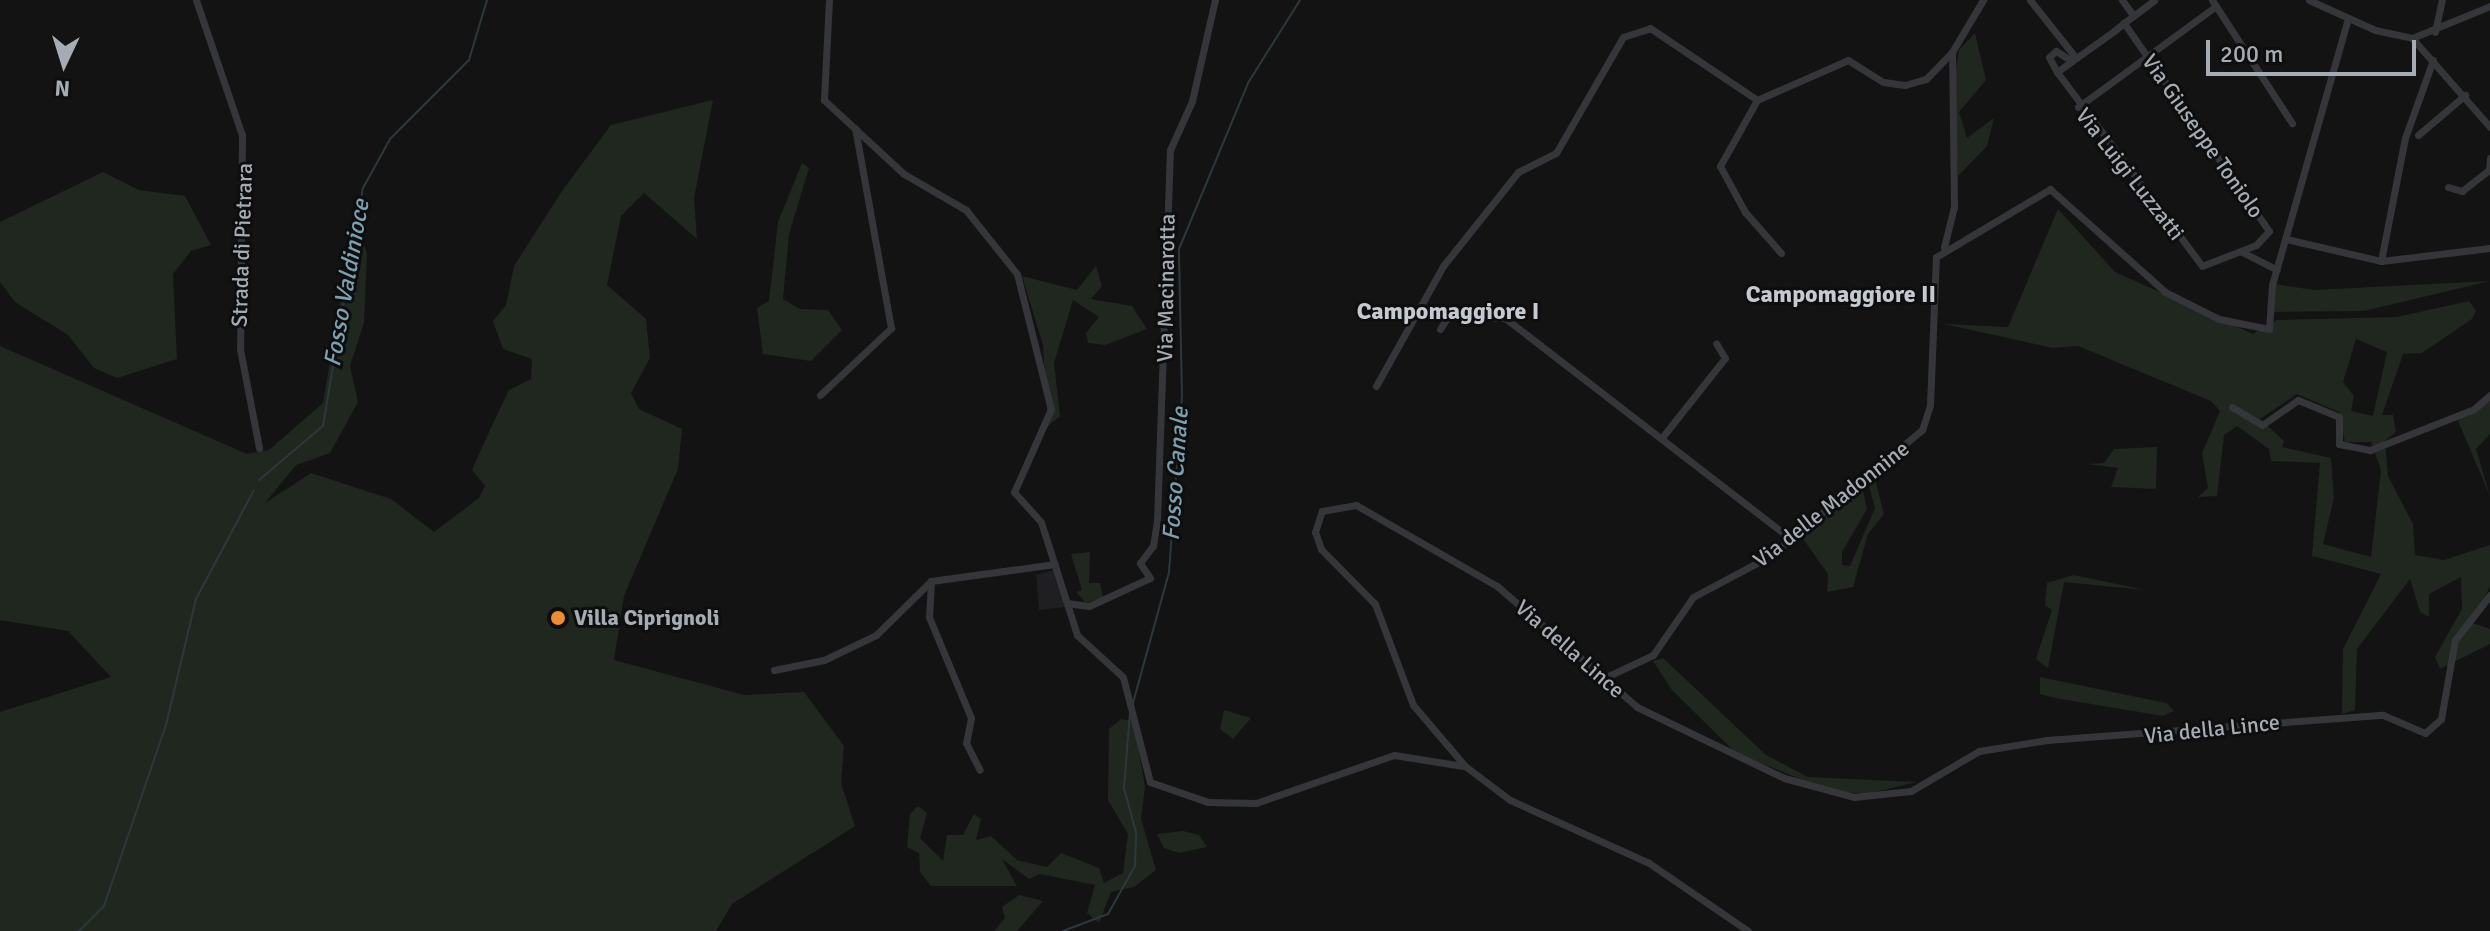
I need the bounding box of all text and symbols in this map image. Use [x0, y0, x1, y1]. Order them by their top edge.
north arrow [24, 24, 104, 104]
scale bar [2210, 24, 2420, 74]
text: 200 m [2220, 39, 2283, 69]
street label: Via Giuseppe Toniolo [2137, 49, 2269, 223]
text: N [54, 74, 71, 102]
street label: Via Luigi Luzzatti [2070, 102, 2190, 246]
street label: Strada di Pietrara [226, 162, 258, 328]
water label: Fosso Valdinioce [318, 197, 376, 369]
street label: Via Macinarotta [1152, 213, 1180, 363]
district label: Campomaggiore II [1746, 281, 1936, 309]
district label: Campomaggiore I [1357, 298, 1539, 326]
water label: Fosso Canale [1157, 406, 1195, 542]
street label: Via delle Madonnine [1748, 435, 1914, 573]
street label: Via della Lince [1510, 594, 1630, 704]
place label: Villa Ciprignoli [574, 605, 720, 631]
marker: Villa Ciprignoli [549, 609, 567, 627]
street label: Via della Lince [2143, 709, 2281, 749]

